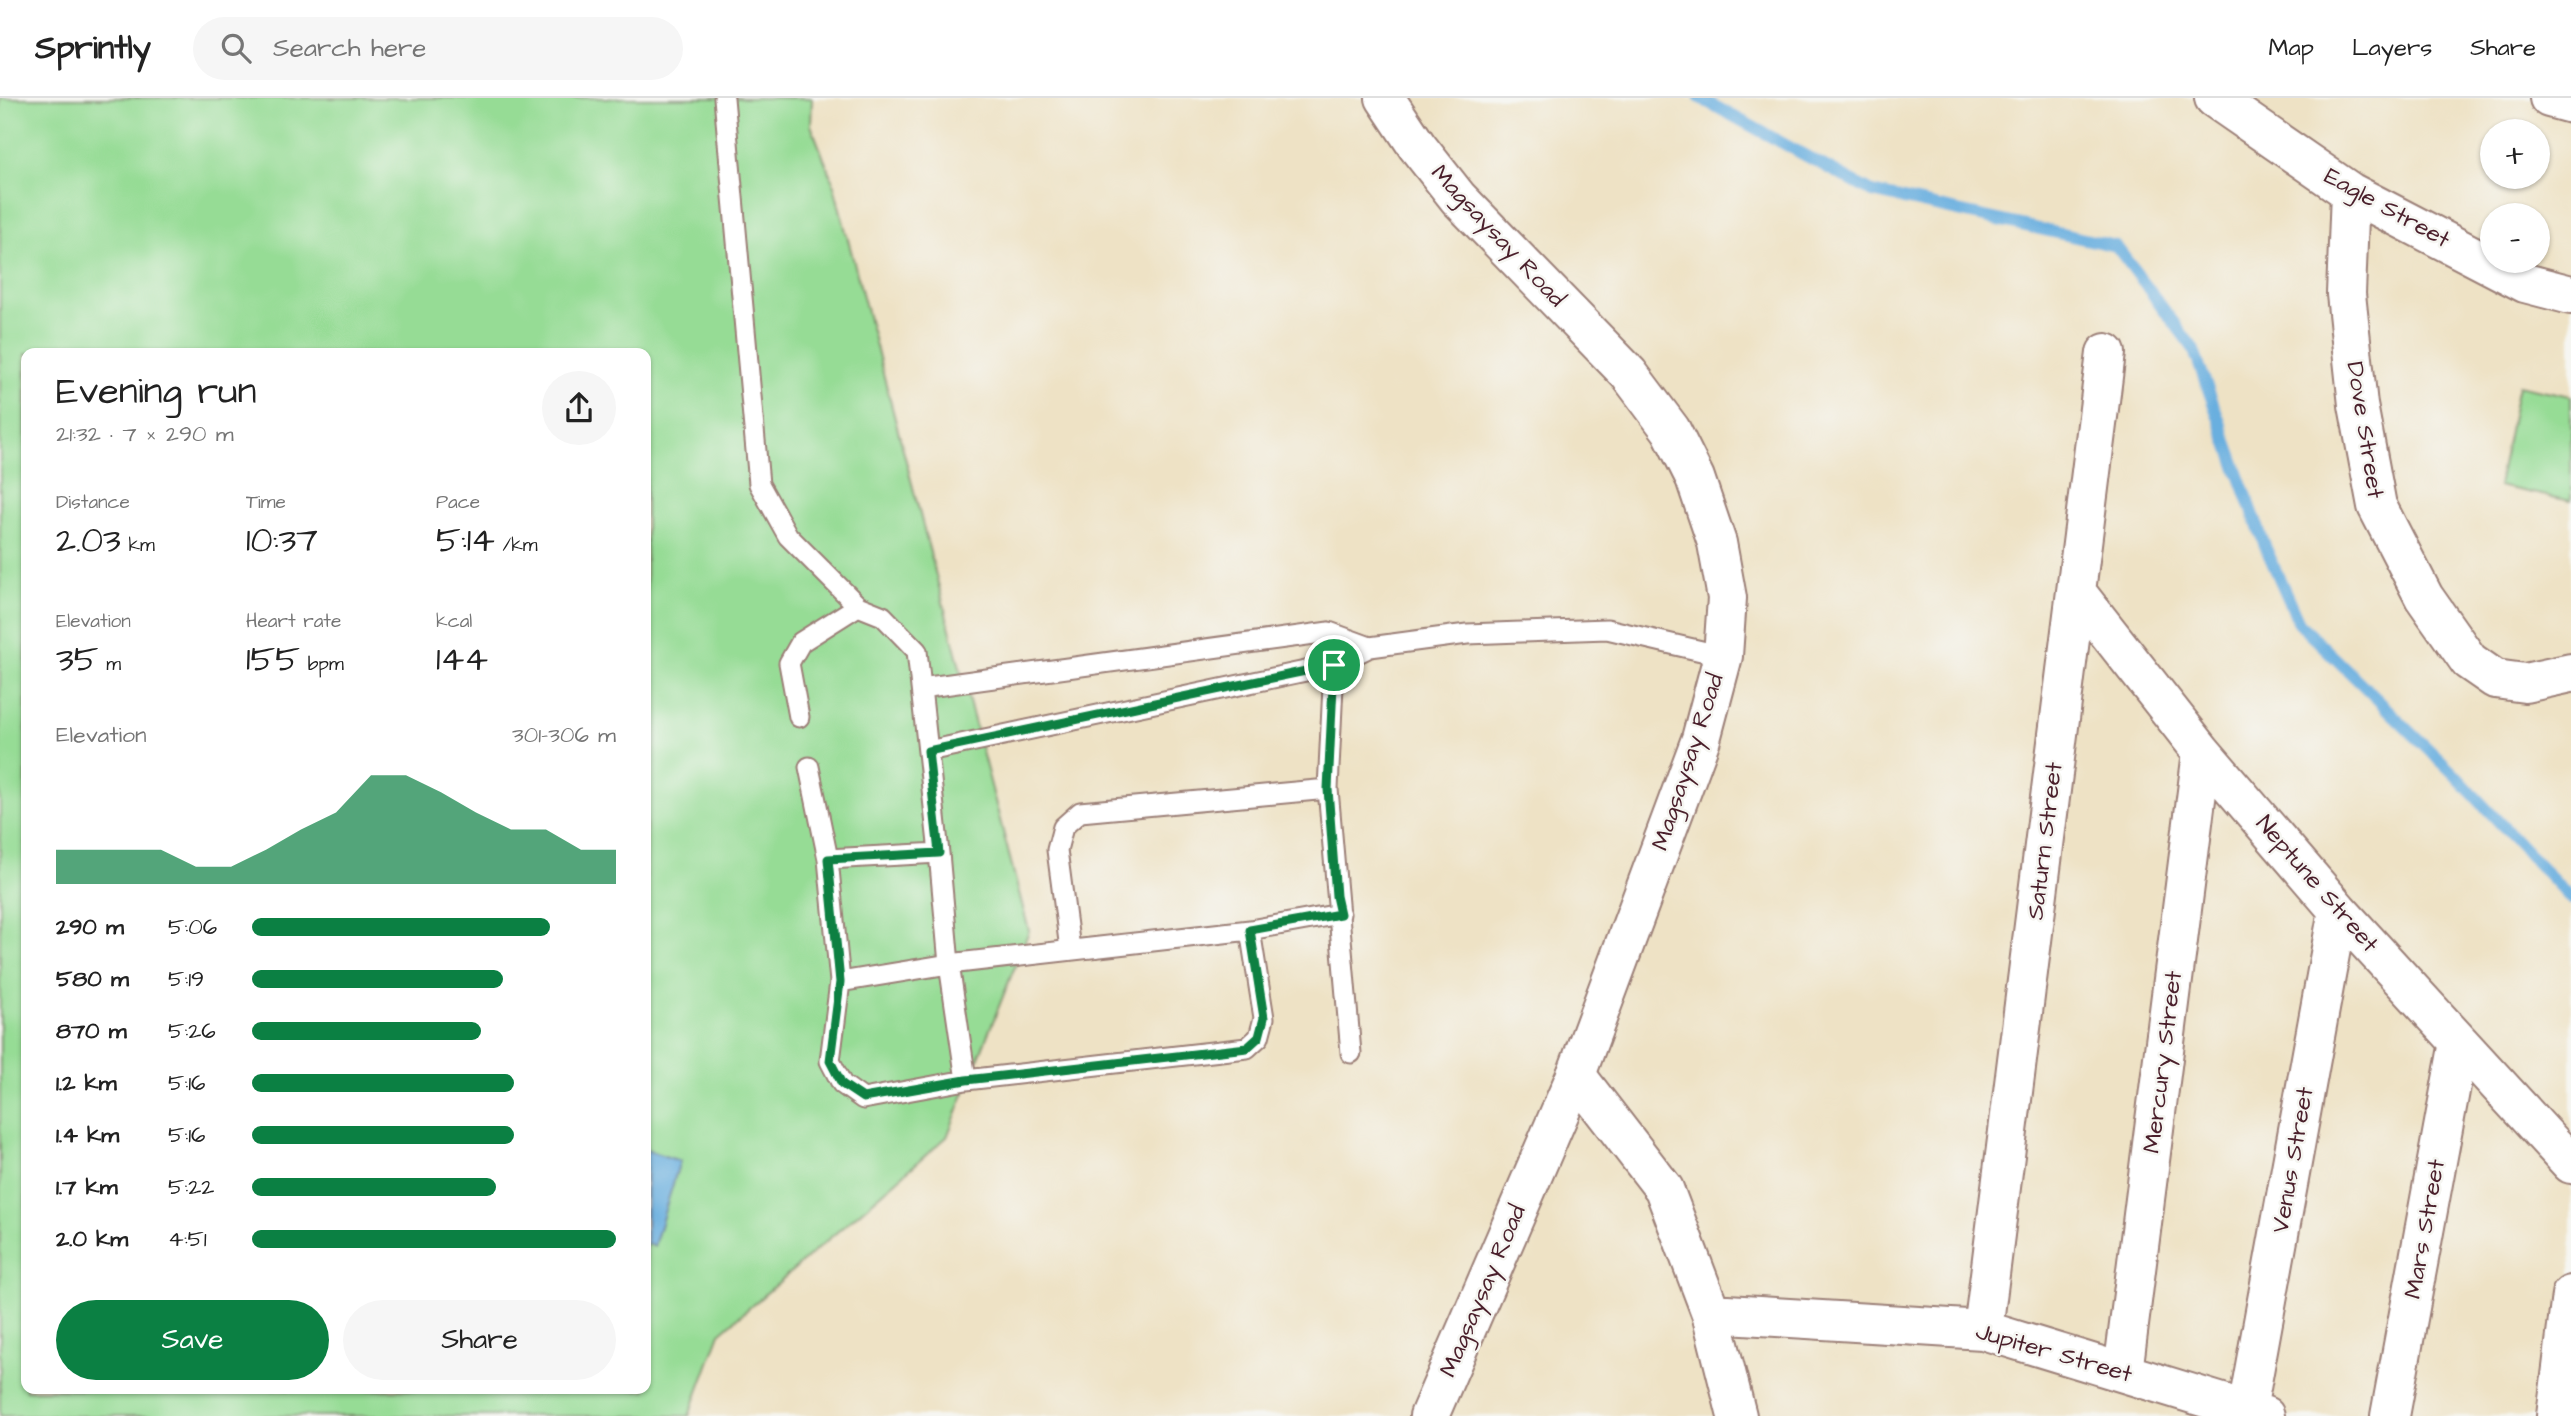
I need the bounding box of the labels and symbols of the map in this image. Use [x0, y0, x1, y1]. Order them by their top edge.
street label: Magsaysay Road [1422, 157, 1573, 316]
street label: Eagle Street [2317, 159, 2456, 258]
street label: Dove Street [2337, 359, 2393, 501]
pin [1304, 635, 1364, 695]
street label: Magsaysay Road [1643, 669, 1734, 855]
street label: Saturn Street [2018, 760, 2072, 922]
street label: Neptune Street [2248, 808, 2386, 960]
street label: Mercury Street [2135, 969, 2192, 1155]
street label: Venus Street [2263, 1084, 2323, 1236]
street label: Mars Street [2396, 1156, 2454, 1301]
street label: Magsaysay Road [1431, 1200, 1536, 1383]
street label: Jupiter Street [1972, 1314, 2137, 1392]

